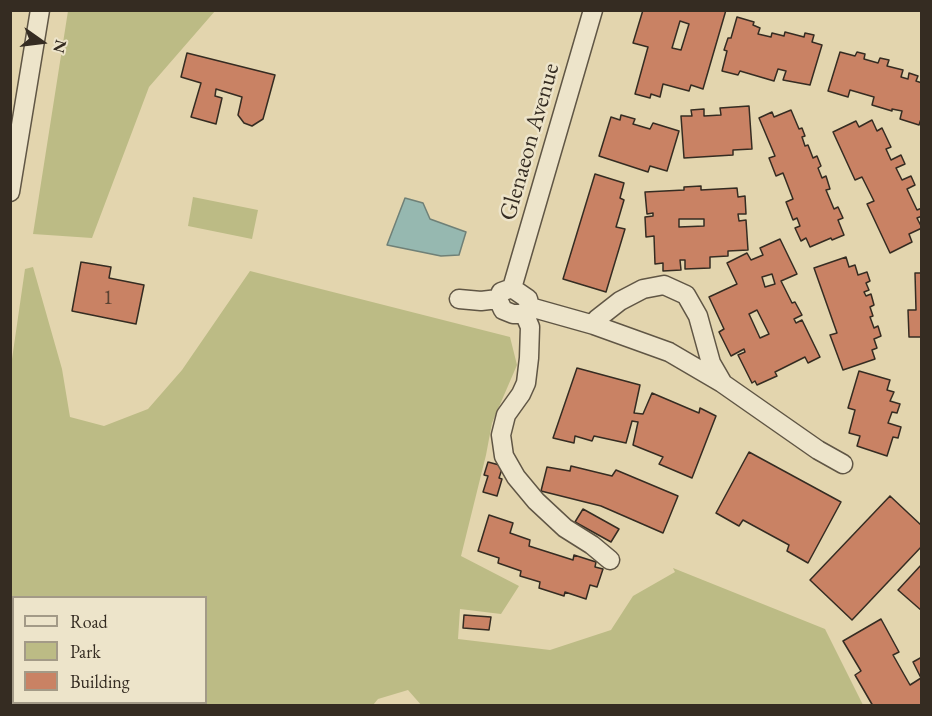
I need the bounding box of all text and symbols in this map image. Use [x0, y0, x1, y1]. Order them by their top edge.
north arrow [12, 12, 72, 72]
text: N [48, 38, 72, 55]
street label: Glenaeon Avenue [494, 60, 566, 224]
house number: 1 [103, 285, 113, 311]
legend [12, 596, 207, 704]
text: Road [70, 610, 108, 633]
text: Park [70, 640, 101, 663]
text: Building [70, 670, 130, 693]

